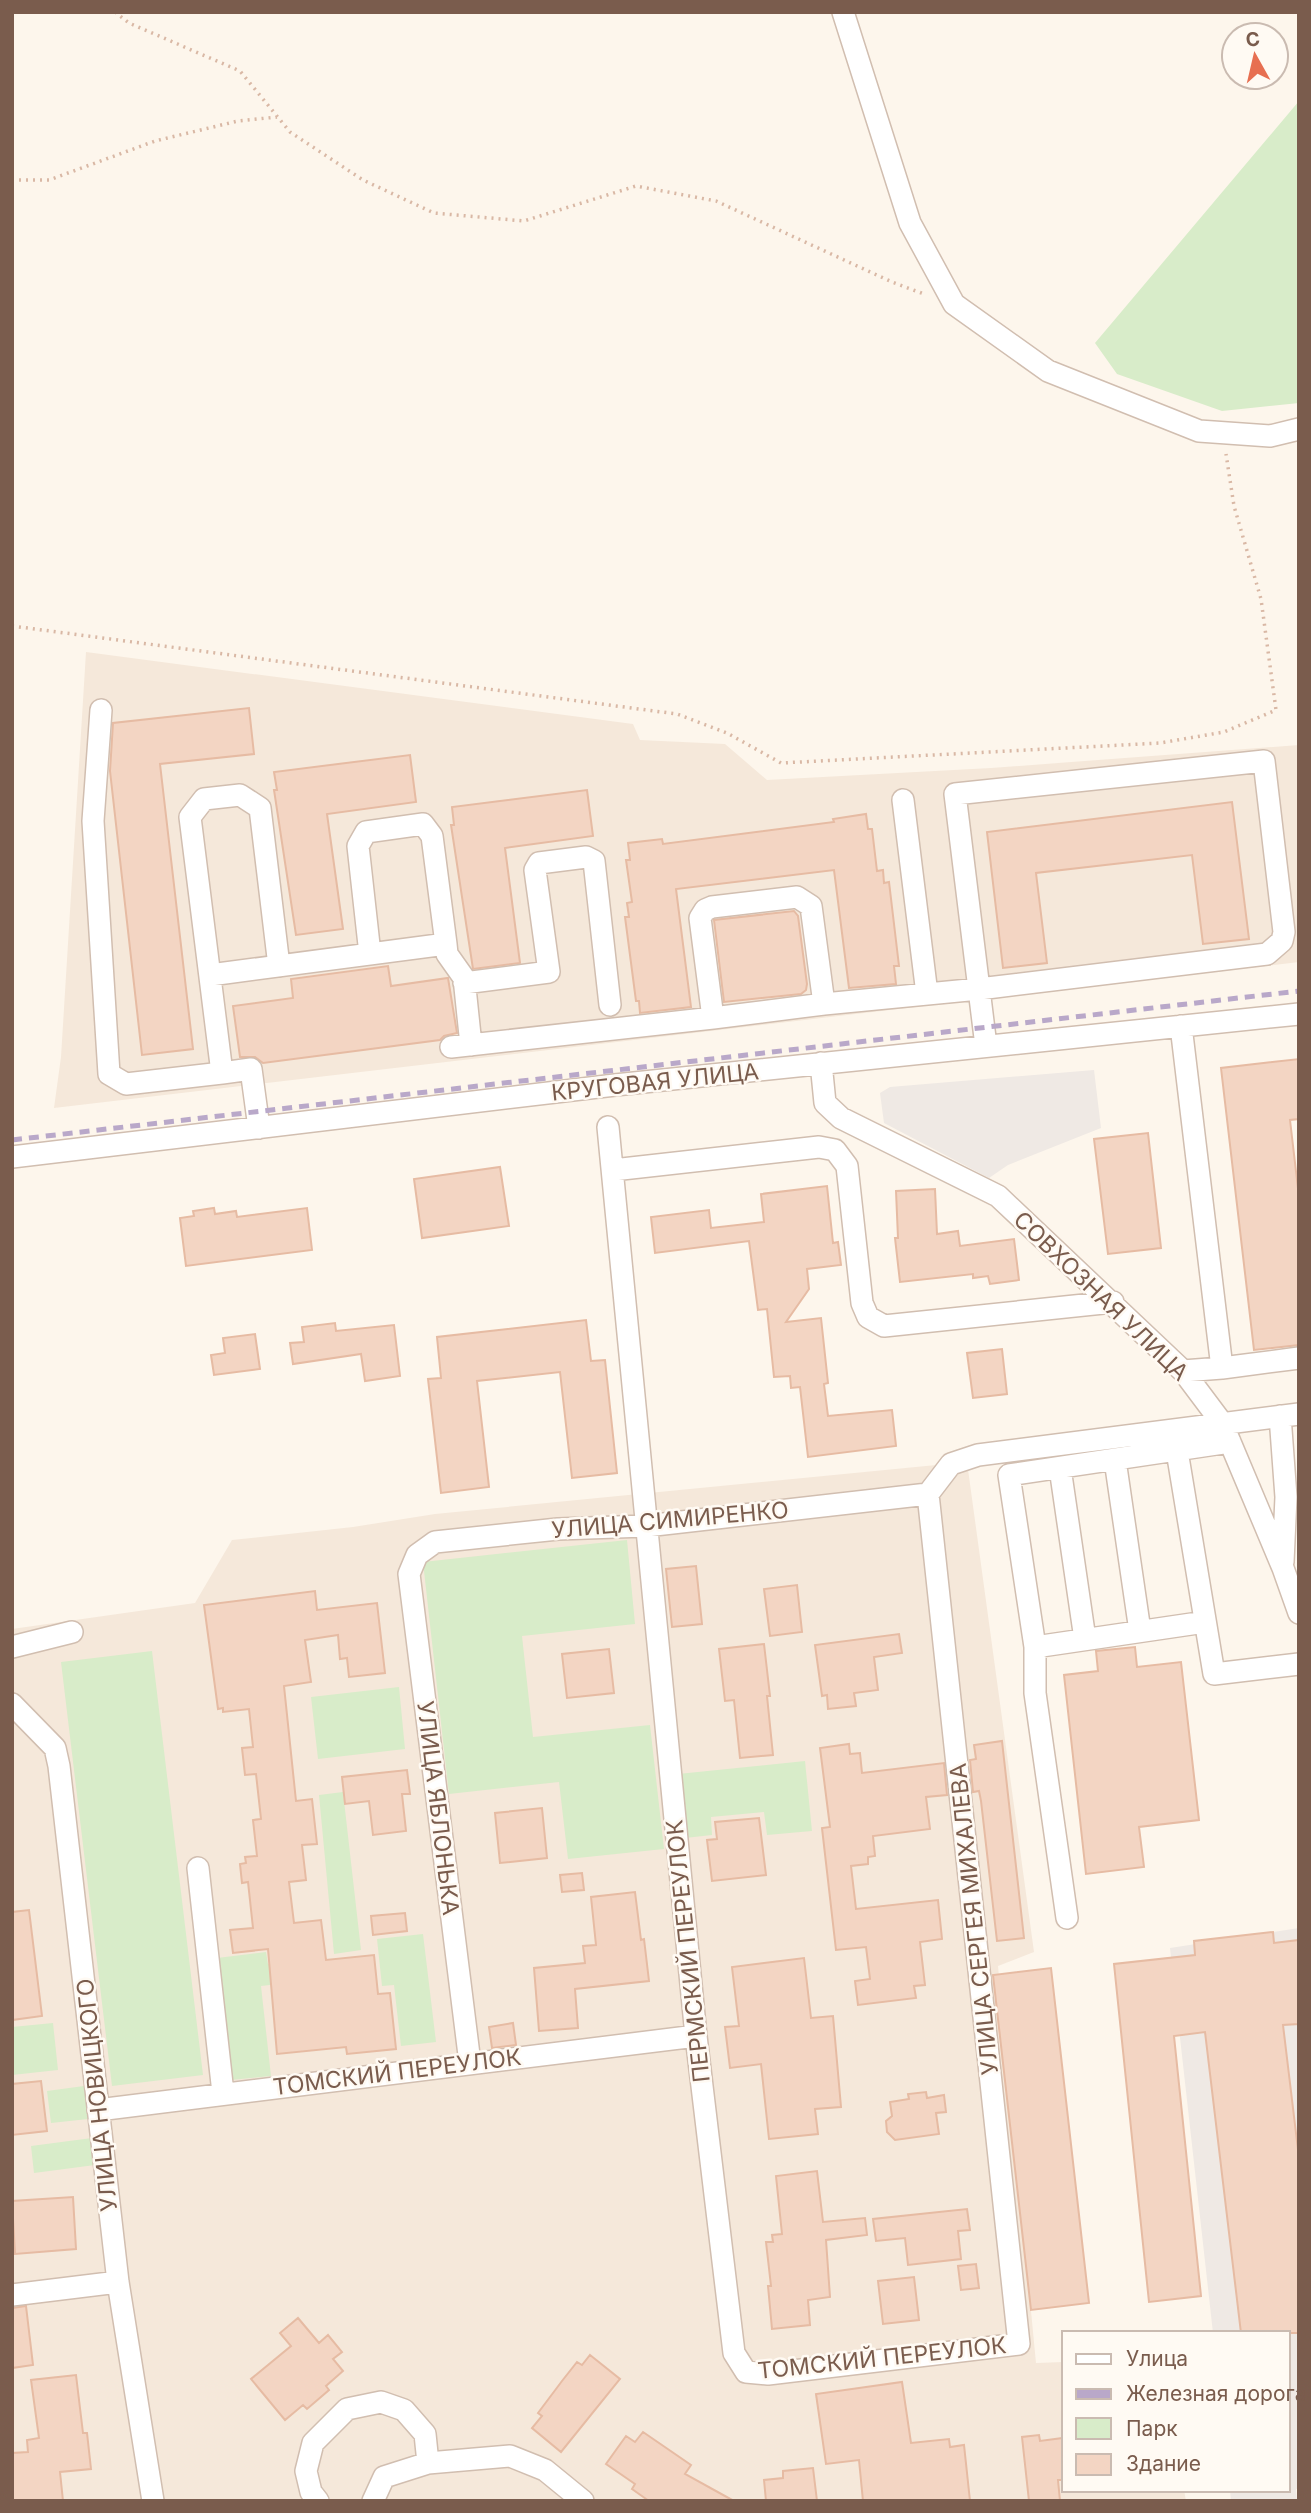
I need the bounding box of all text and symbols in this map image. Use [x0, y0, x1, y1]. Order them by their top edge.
north arrow [1220, 21, 1290, 91]
text: С [1244, 27, 1261, 52]
street label: КРУГОВАЯ УЛИЦА [550, 1057, 760, 1107]
street label: СОВХОЗНАЯ УЛИЦА [1008, 1205, 1194, 1387]
street label: УЛИЦА СИМИРЕНКО [550, 1496, 790, 1544]
street label: УЛИЦА ЯБЛОНЬКА [411, 1699, 465, 1917]
street label: УЛИЦА СЕРГЕЯ МИХАЛЕВА [944, 1762, 1004, 2076]
street label: ПЕРМСКИЙ ПЕРЕУЛОК [660, 1818, 716, 2084]
street label: УЛИЦА НОВИЦКОГО [71, 1977, 123, 2213]
street label: ТОМСКИЙ ПЕРЕУЛОК [271, 2043, 523, 2101]
street label: ТОМСКИЙ ПЕРЕУЛОК [756, 2331, 1008, 2385]
legend [1062, 2331, 1290, 2492]
text: Улица [1126, 2346, 1188, 2371]
text: Железная дорога [1126, 2381, 1306, 2406]
text: Парк [1126, 2416, 1178, 2441]
text: Здание [1126, 2451, 1201, 2476]

